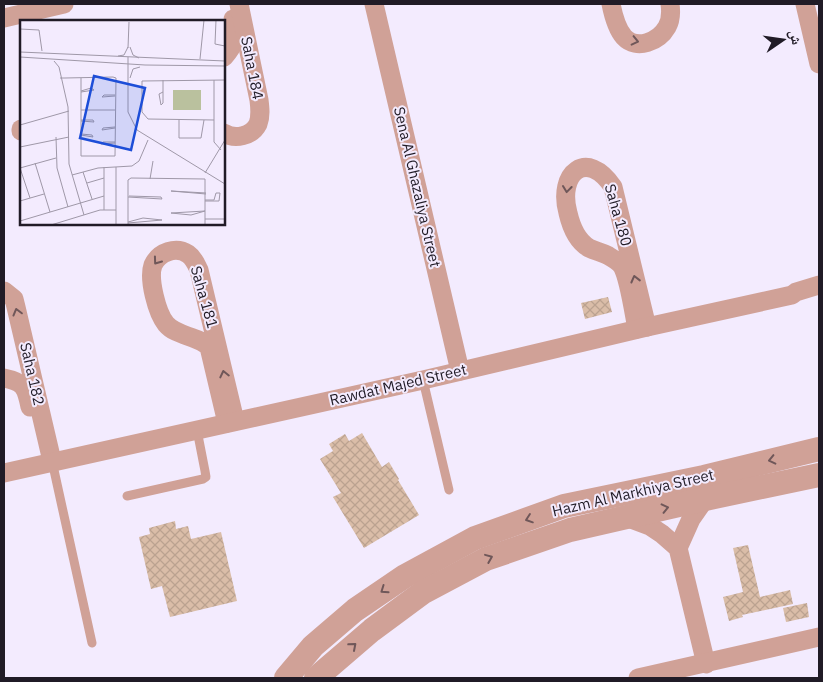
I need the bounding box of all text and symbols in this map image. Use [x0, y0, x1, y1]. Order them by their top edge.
north arrow [758, 15, 808, 65]
inset map [20, 20, 225, 225]
text: ش [785, 28, 806, 46]
street label: Saha 184 [237, 35, 268, 101]
one-way arrow [631, 35, 640, 46]
street label: Sena Al Ghazaliya Street [390, 105, 445, 269]
street label: Saha 180 [601, 182, 636, 248]
one-way arrow [562, 185, 573, 193]
one-way arrow [154, 255, 163, 265]
street label: Saha 181 [187, 264, 222, 330]
one-way arrow [630, 275, 641, 284]
one-way arrow [13, 308, 23, 316]
street label: Saha 182 [16, 341, 49, 407]
street label: Rawdat Majed Street [328, 360, 468, 410]
one-way arrow [219, 369, 230, 378]
one-way arrow [767, 454, 776, 465]
street label: Hazm Al Markhiya Street [550, 465, 716, 520]
one-way arrow [661, 503, 670, 514]
one-way arrow [525, 513, 534, 523]
one-way arrow [484, 554, 493, 565]
one-way arrow [380, 584, 390, 593]
one-way arrow [347, 643, 356, 652]

